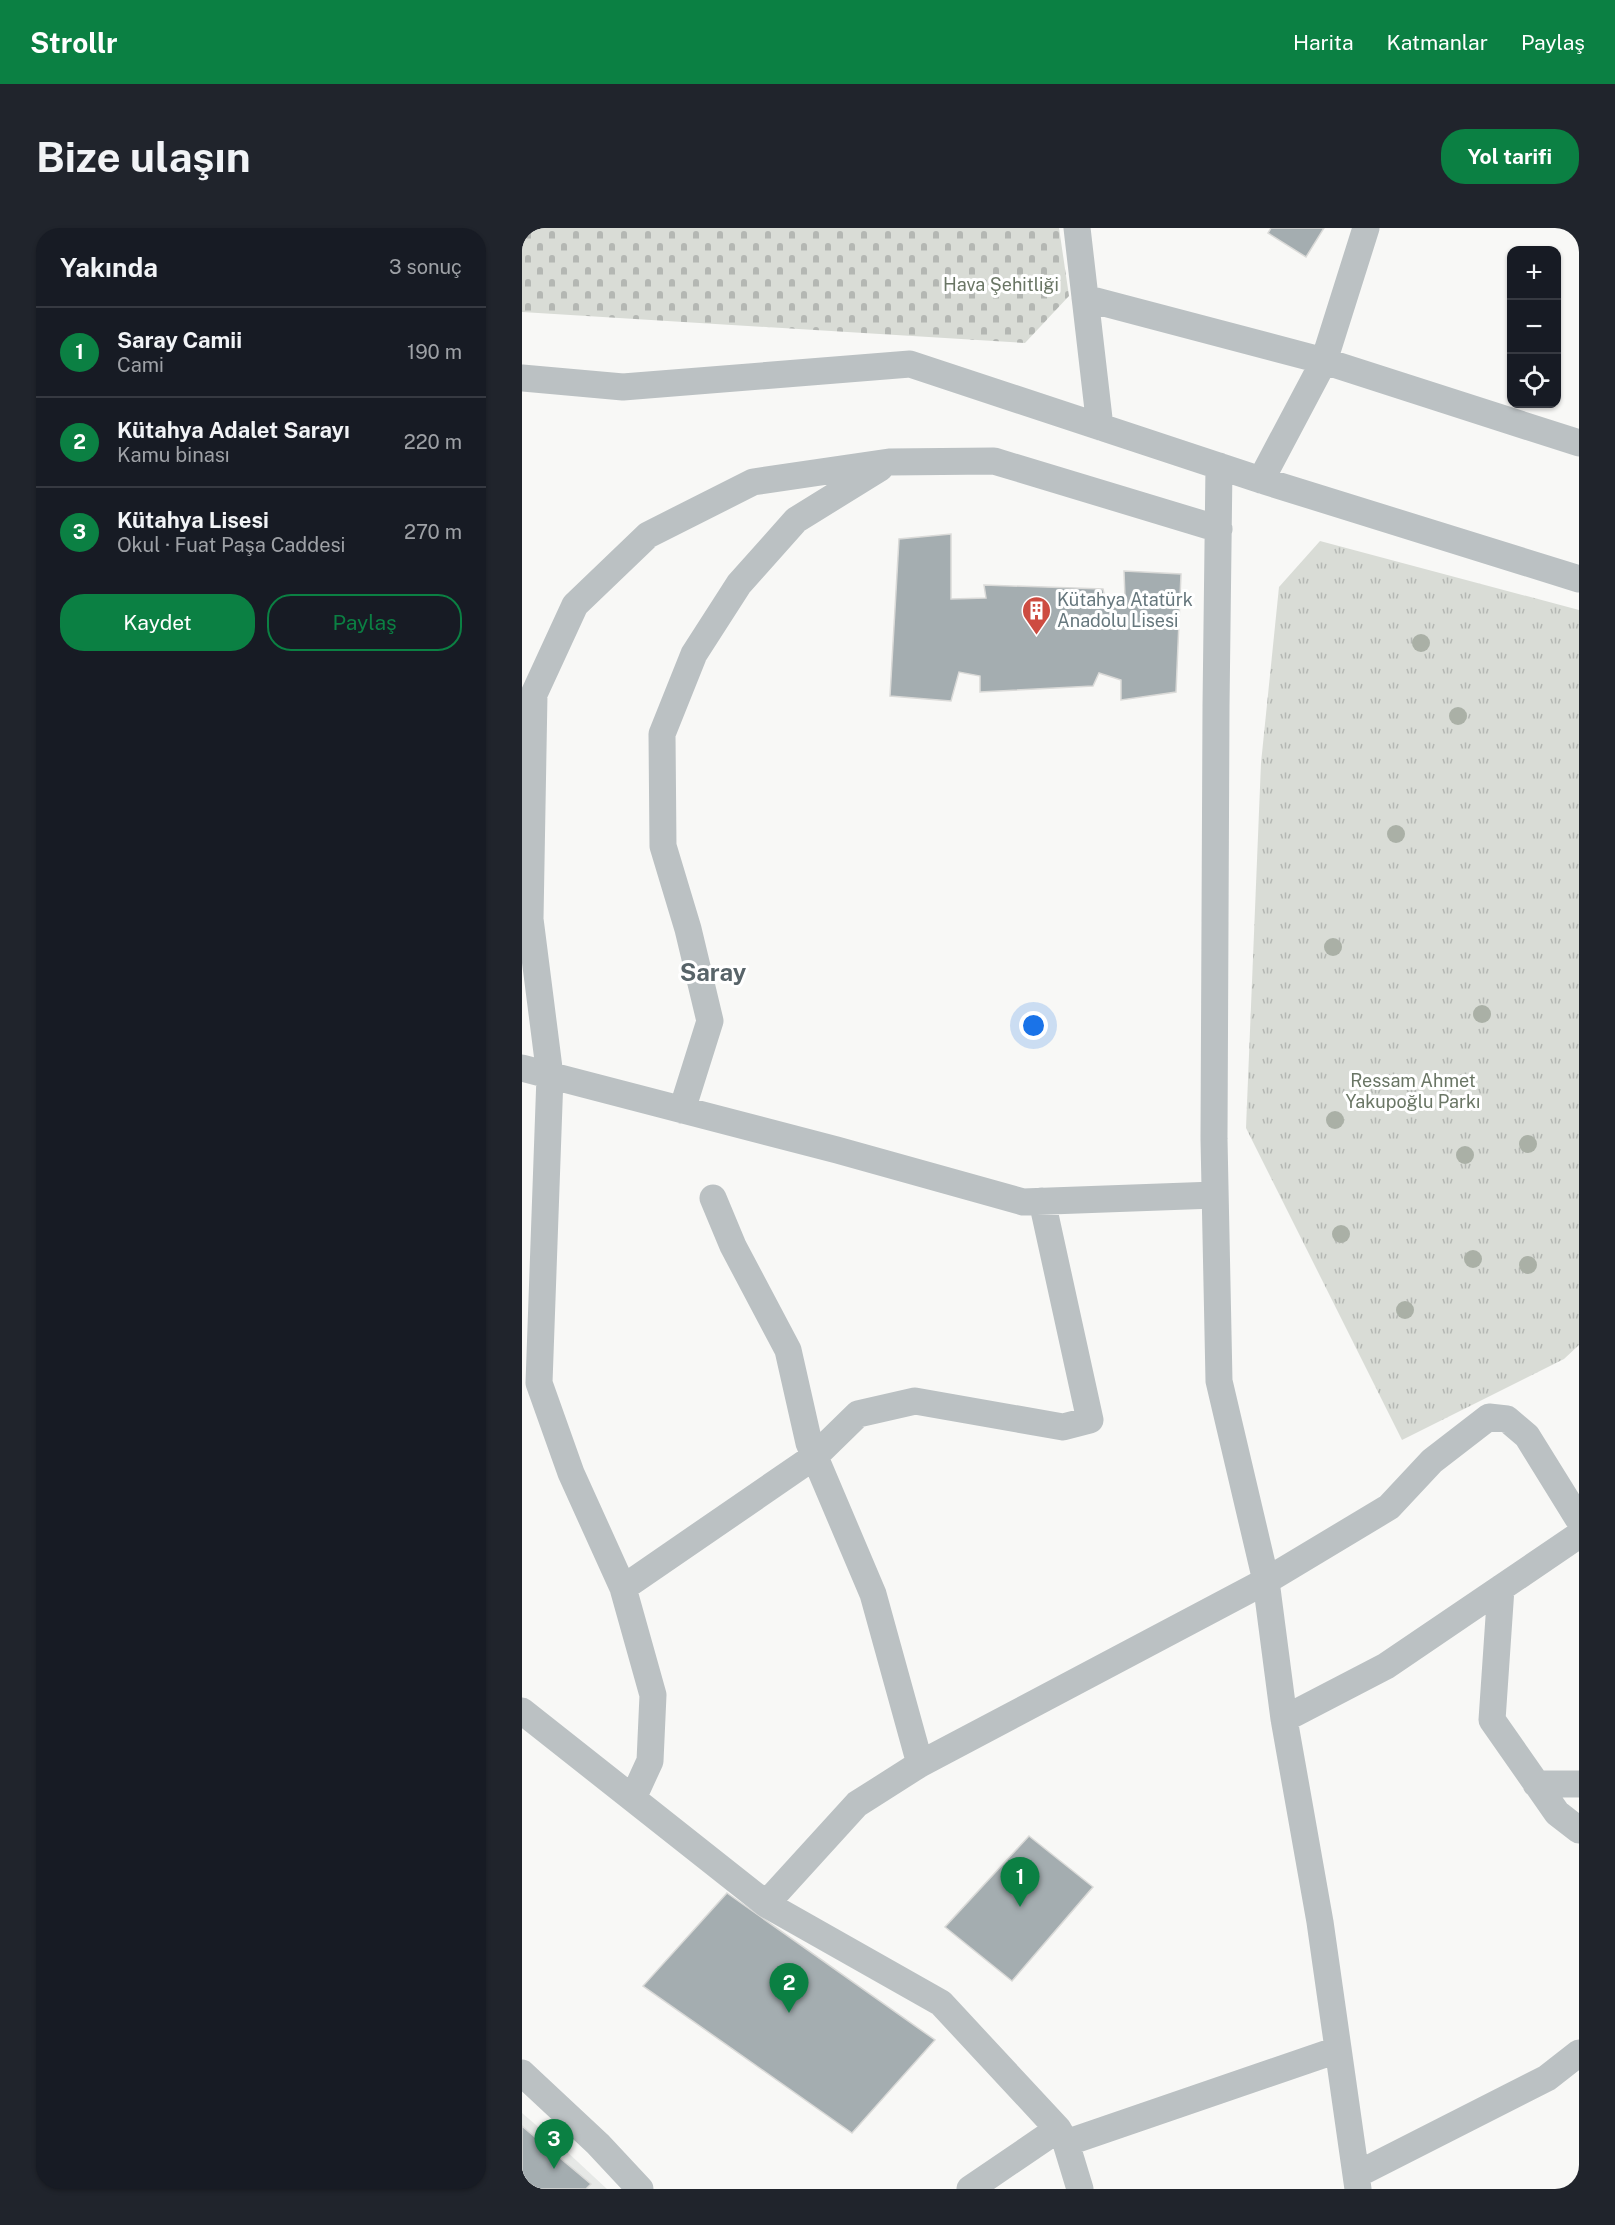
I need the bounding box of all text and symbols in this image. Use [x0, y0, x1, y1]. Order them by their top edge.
text: Strollr [30, 26, 118, 59]
text: Harita [1293, 30, 1354, 55]
text: Katmanlar [1387, 30, 1488, 55]
text: Paylaş [1521, 30, 1585, 55]
button: Yol tarifi [1441, 129, 1579, 184]
text: Bize ulaşın [36, 132, 251, 181]
map controls [1507, 246, 1561, 408]
button: + [1507, 246, 1561, 300]
text: Yakında [60, 252, 158, 283]
text: 3 sonuç [389, 255, 462, 279]
park label: Hava Şehitliği [943, 274, 1059, 295]
button: − [1507, 300, 1561, 354]
text: Saray Camii [117, 327, 242, 353]
text: 1 [75, 340, 84, 364]
text: 190 m [407, 340, 462, 364]
text: Cami [117, 353, 164, 377]
button: locate [1507, 354, 1561, 408]
text: Kütahya Adalet Sarayı [117, 417, 350, 443]
text: 2 [73, 430, 86, 454]
text: 220 m [404, 430, 462, 454]
text: Kamu binası [117, 443, 230, 467]
text: Kütahya Lisesi [117, 507, 269, 533]
text: 3 [73, 520, 86, 544]
text: 270 m [404, 520, 462, 544]
text: Okul · Fuat Paşa Caddesi [117, 533, 345, 557]
place label: Kütahya Atatürk Anadolu Lisesi [1057, 589, 1193, 631]
button: Kaydet [60, 594, 255, 651]
button: Paylaş [267, 594, 462, 651]
building icon: Kütahya Atatürk Anadolu Lisesi [1020, 594, 1052, 636]
district label: Saray [680, 958, 747, 986]
your location [1019, 1011, 1048, 1040]
park label: Ressam Ahmet Yakupoğlu Parkı [1346, 1070, 1480, 1112]
pin: 1 [1000, 1858, 1040, 1907]
pin: 2 [770, 1964, 808, 2013]
pin: 3 [534, 2120, 573, 2169]

